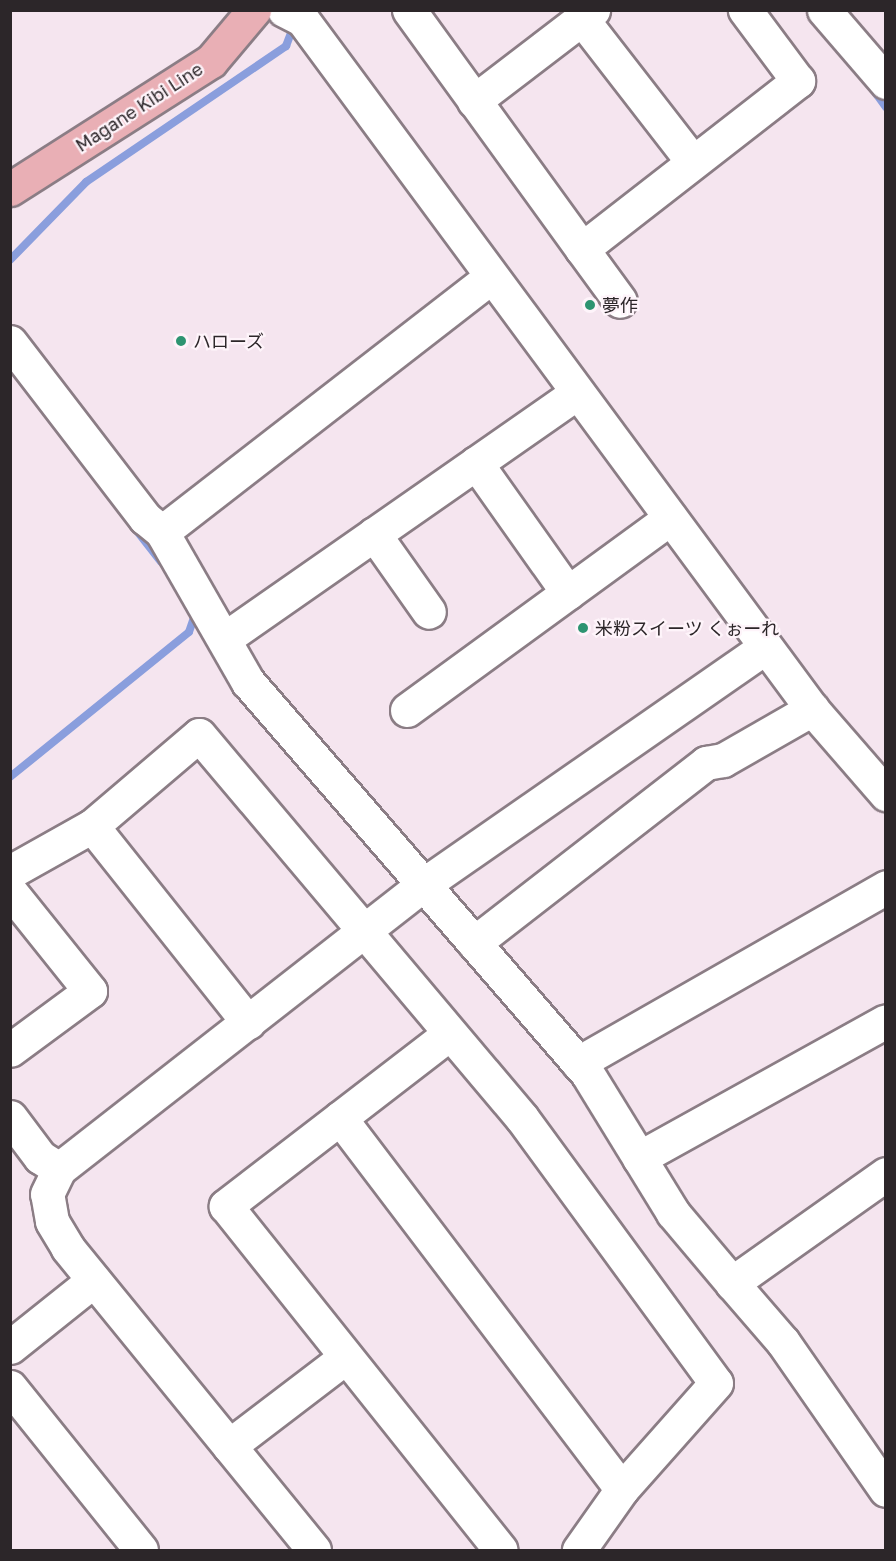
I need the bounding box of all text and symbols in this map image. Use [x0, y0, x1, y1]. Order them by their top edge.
street label: Magane Kibi Line [71, 58, 207, 156]
place label: 夢作 [602, 294, 638, 316]
marker: 夢作 [583, 298, 597, 312]
place label: ハローズ [193, 330, 265, 352]
marker: ハローズ [174, 334, 188, 348]
place label: 米粉スイーツ くぉーれ [595, 617, 779, 639]
marker: 米粉スイーツ くぉーれ [576, 621, 590, 635]

